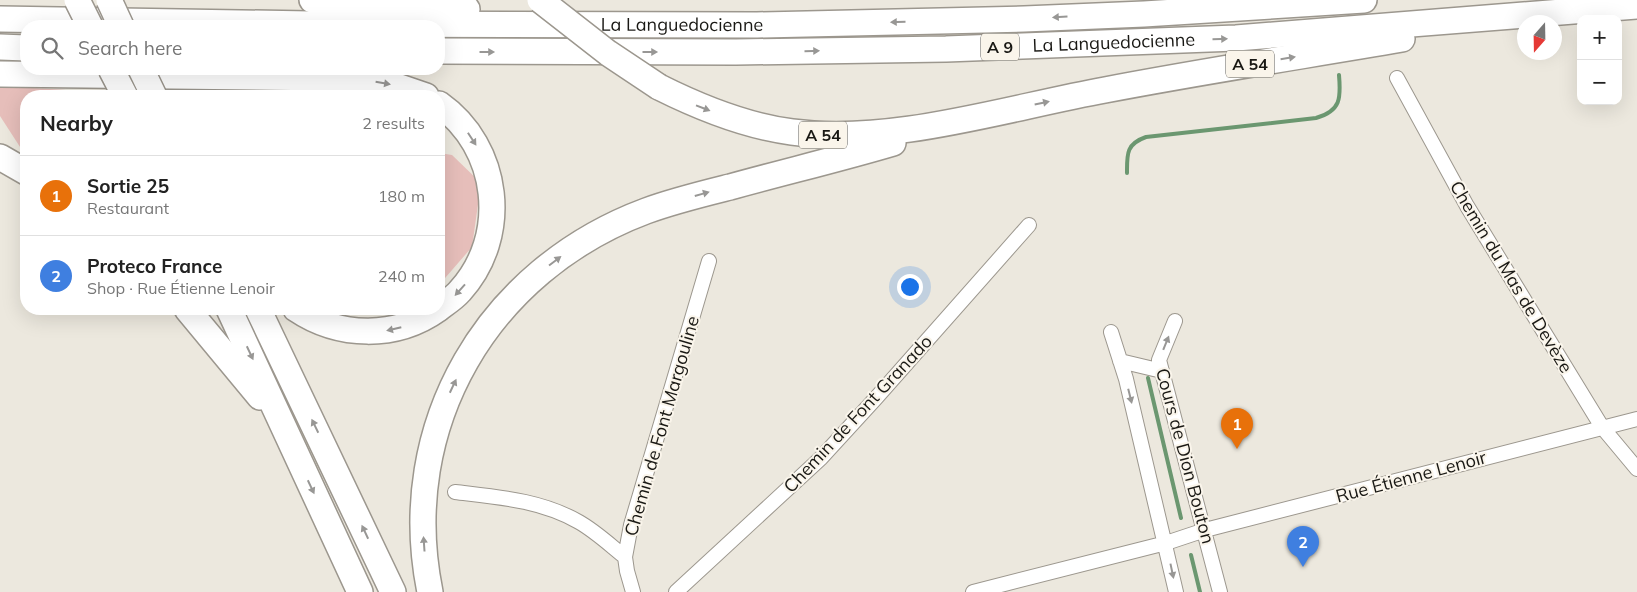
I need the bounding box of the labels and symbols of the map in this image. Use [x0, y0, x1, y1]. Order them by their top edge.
street label: La Languedocienne [601, 13, 764, 36]
one-way arrow [1052, 14, 1068, 22]
north arrow [1517, 15, 1562, 60]
one-way arrow [889, 18, 905, 26]
street label: La Languedocienne [1032, 28, 1196, 57]
road number: A 9 [981, 34, 1019, 61]
one-way arrow [1212, 34, 1228, 42]
one-way arrow [805, 47, 821, 55]
one-way arrow [480, 48, 496, 56]
one-way arrow [642, 48, 658, 56]
road number: A 54 [1226, 51, 1274, 78]
one-way arrow [1280, 54, 1296, 62]
one-way arrow [376, 79, 392, 87]
one-way arrow [1035, 99, 1050, 107]
one-way arrow [696, 104, 711, 112]
road number: A 54 [799, 122, 847, 148]
one-way arrow [467, 133, 477, 146]
street label: Chemin du Mas de Devèze [1445, 176, 1578, 377]
one-way arrow [694, 190, 709, 198]
one-way arrow [548, 256, 561, 267]
your location [897, 274, 923, 300]
one-way arrow [455, 283, 466, 296]
street label: Chemin de Font Margouline [619, 313, 704, 539]
one-way arrow [386, 325, 401, 333]
street label: Chemin de Font Granado [778, 330, 937, 497]
one-way arrow [1163, 336, 1171, 350]
one-way arrow [246, 346, 254, 360]
street label: Cours de Dion Bouton [1151, 366, 1220, 546]
one-way arrow [449, 379, 457, 393]
one-way arrow [1126, 388, 1134, 403]
pin: 1 [1221, 408, 1253, 449]
one-way arrow [311, 419, 319, 434]
street label: Rue Étienne Lenoir [1333, 445, 1489, 508]
one-way arrow [308, 480, 316, 494]
one-way arrow [361, 525, 369, 539]
pin: 2 [1287, 526, 1319, 567]
one-way arrow [420, 535, 428, 551]
one-way arrow [1168, 563, 1176, 578]

